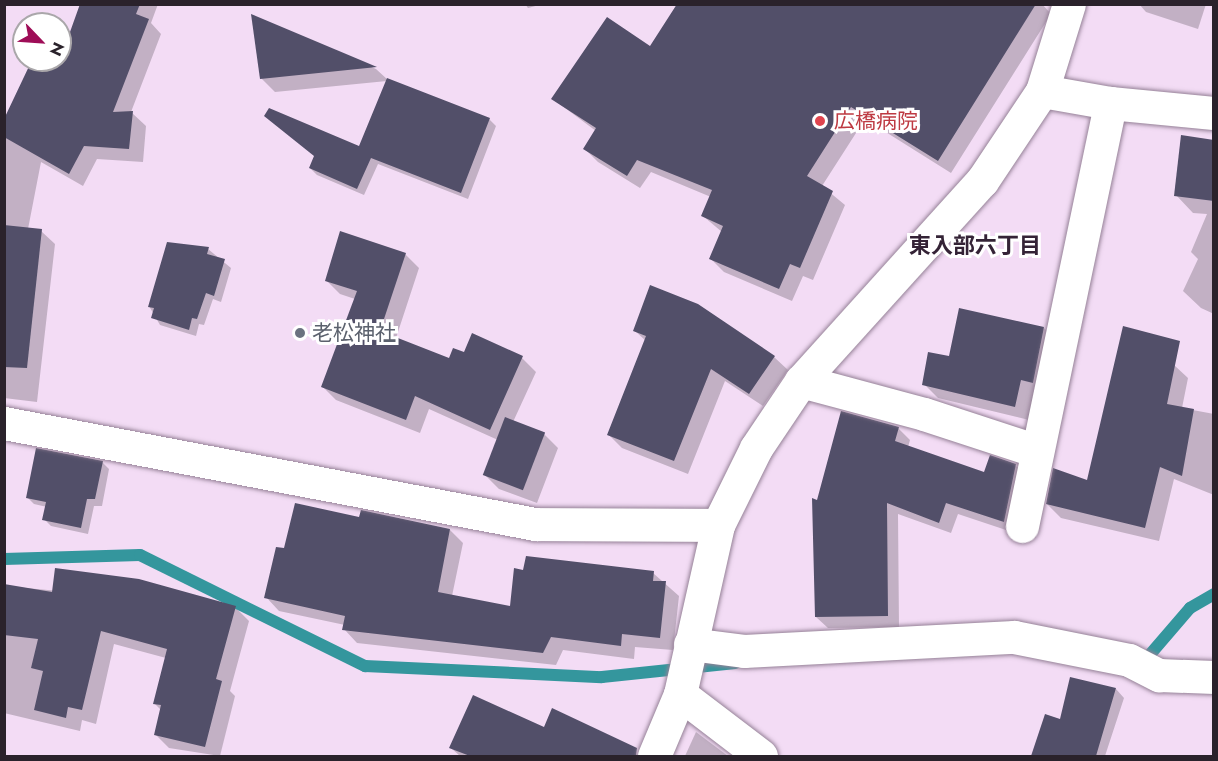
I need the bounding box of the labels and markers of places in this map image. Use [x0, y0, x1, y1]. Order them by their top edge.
place label: 広橋病院 [834, 108, 918, 134]
marker: 広橋病院 [811, 112, 829, 130]
place label: 老松神社 [312, 320, 396, 346]
marker: 老松神社 [293, 326, 307, 340]

